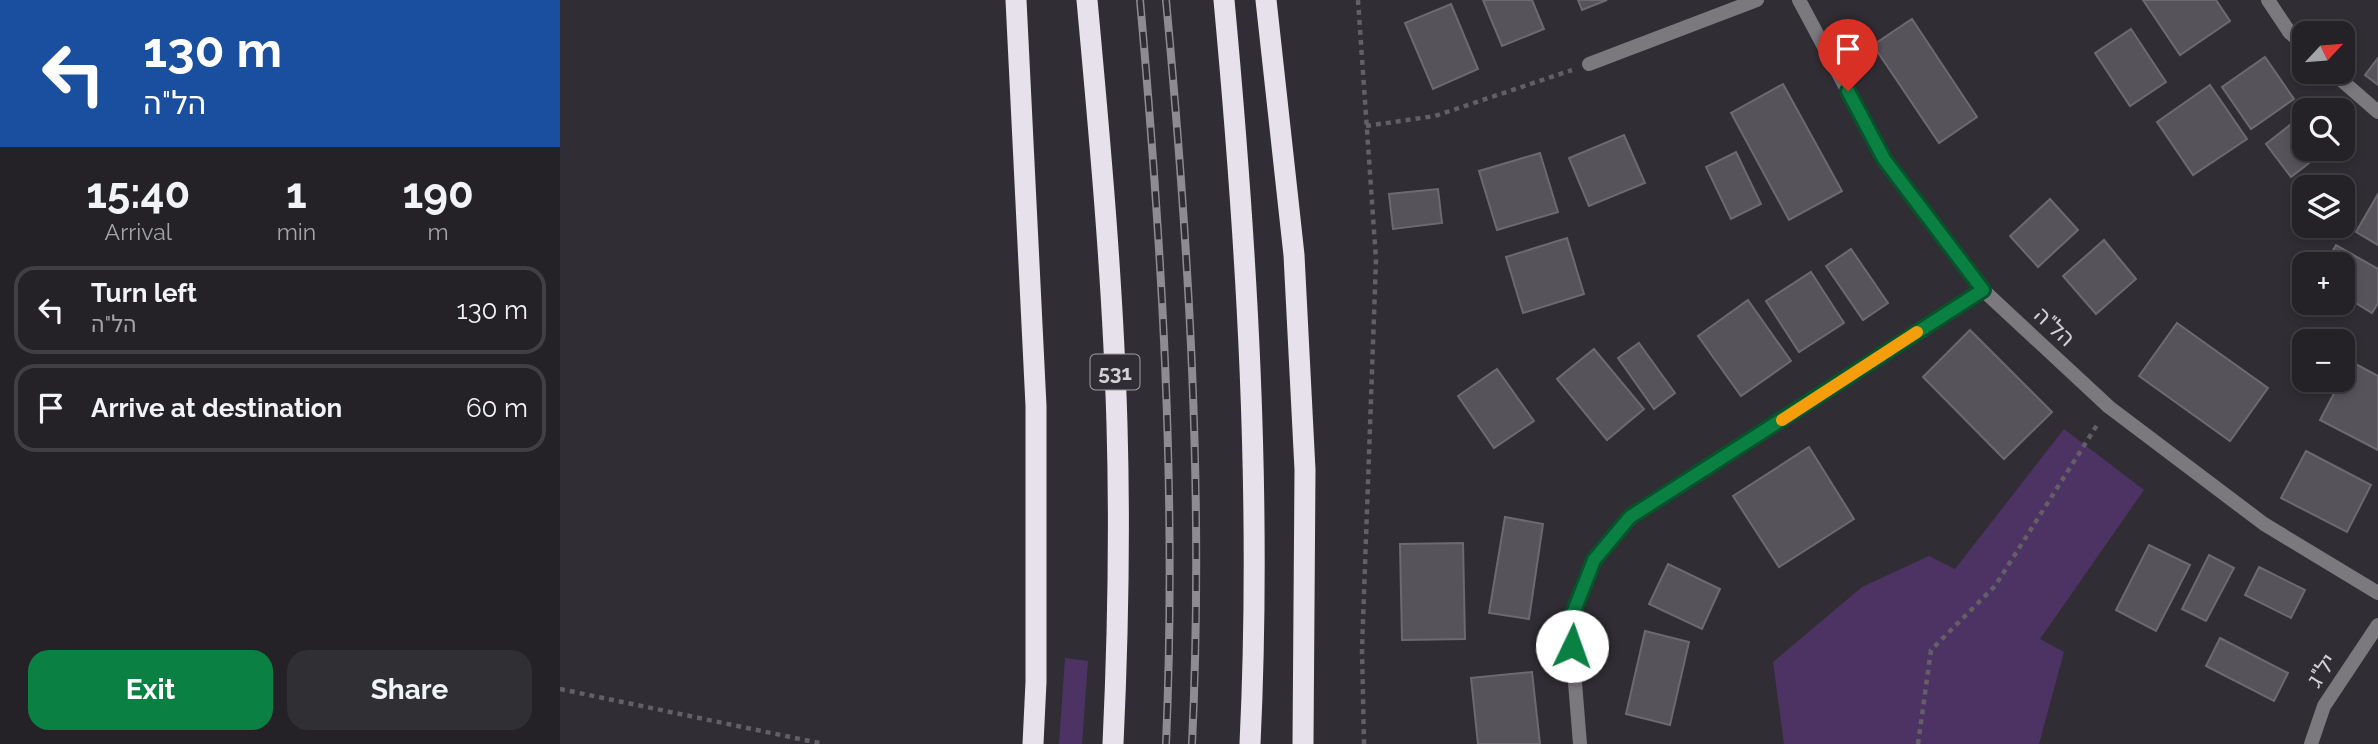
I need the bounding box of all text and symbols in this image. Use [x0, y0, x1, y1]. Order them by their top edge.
pin [1818, 19, 1878, 91]
text: 130 m [143, 21, 282, 78]
north arrow [2292, 21, 2356, 84]
map controls [2292, 21, 2355, 392]
icon: left [28, 28, 119, 119]
icon: arrive [1829, 30, 1867, 68]
text: הל"ה [143, 84, 206, 121]
button: search [2292, 98, 2355, 161]
text: 15:40 [86, 169, 190, 218]
text: 1 [286, 169, 307, 218]
text: 190 [402, 169, 474, 218]
button: layers [2292, 175, 2355, 238]
text: Arrival [105, 218, 172, 245]
text: min [277, 218, 316, 245]
text: m [428, 218, 449, 245]
button: + [2292, 252, 2355, 315]
text: Turn left [91, 278, 197, 308]
icon: left [32, 291, 70, 329]
text: 130 m [457, 295, 528, 325]
street label: הל"ה [2029, 301, 2081, 351]
text: הל"ה [91, 310, 137, 337]
button: − [2292, 329, 2355, 392]
road number: 531 [1090, 354, 1140, 390]
icon: arrive [32, 389, 70, 427]
text: Arrive at destination [91, 393, 342, 423]
text: 60 m [466, 393, 528, 423]
position arrow [1535, 609, 1609, 683]
street label: יל"ג [2300, 648, 2342, 692]
button: Exit [28, 650, 273, 730]
button: Share [287, 650, 532, 730]

